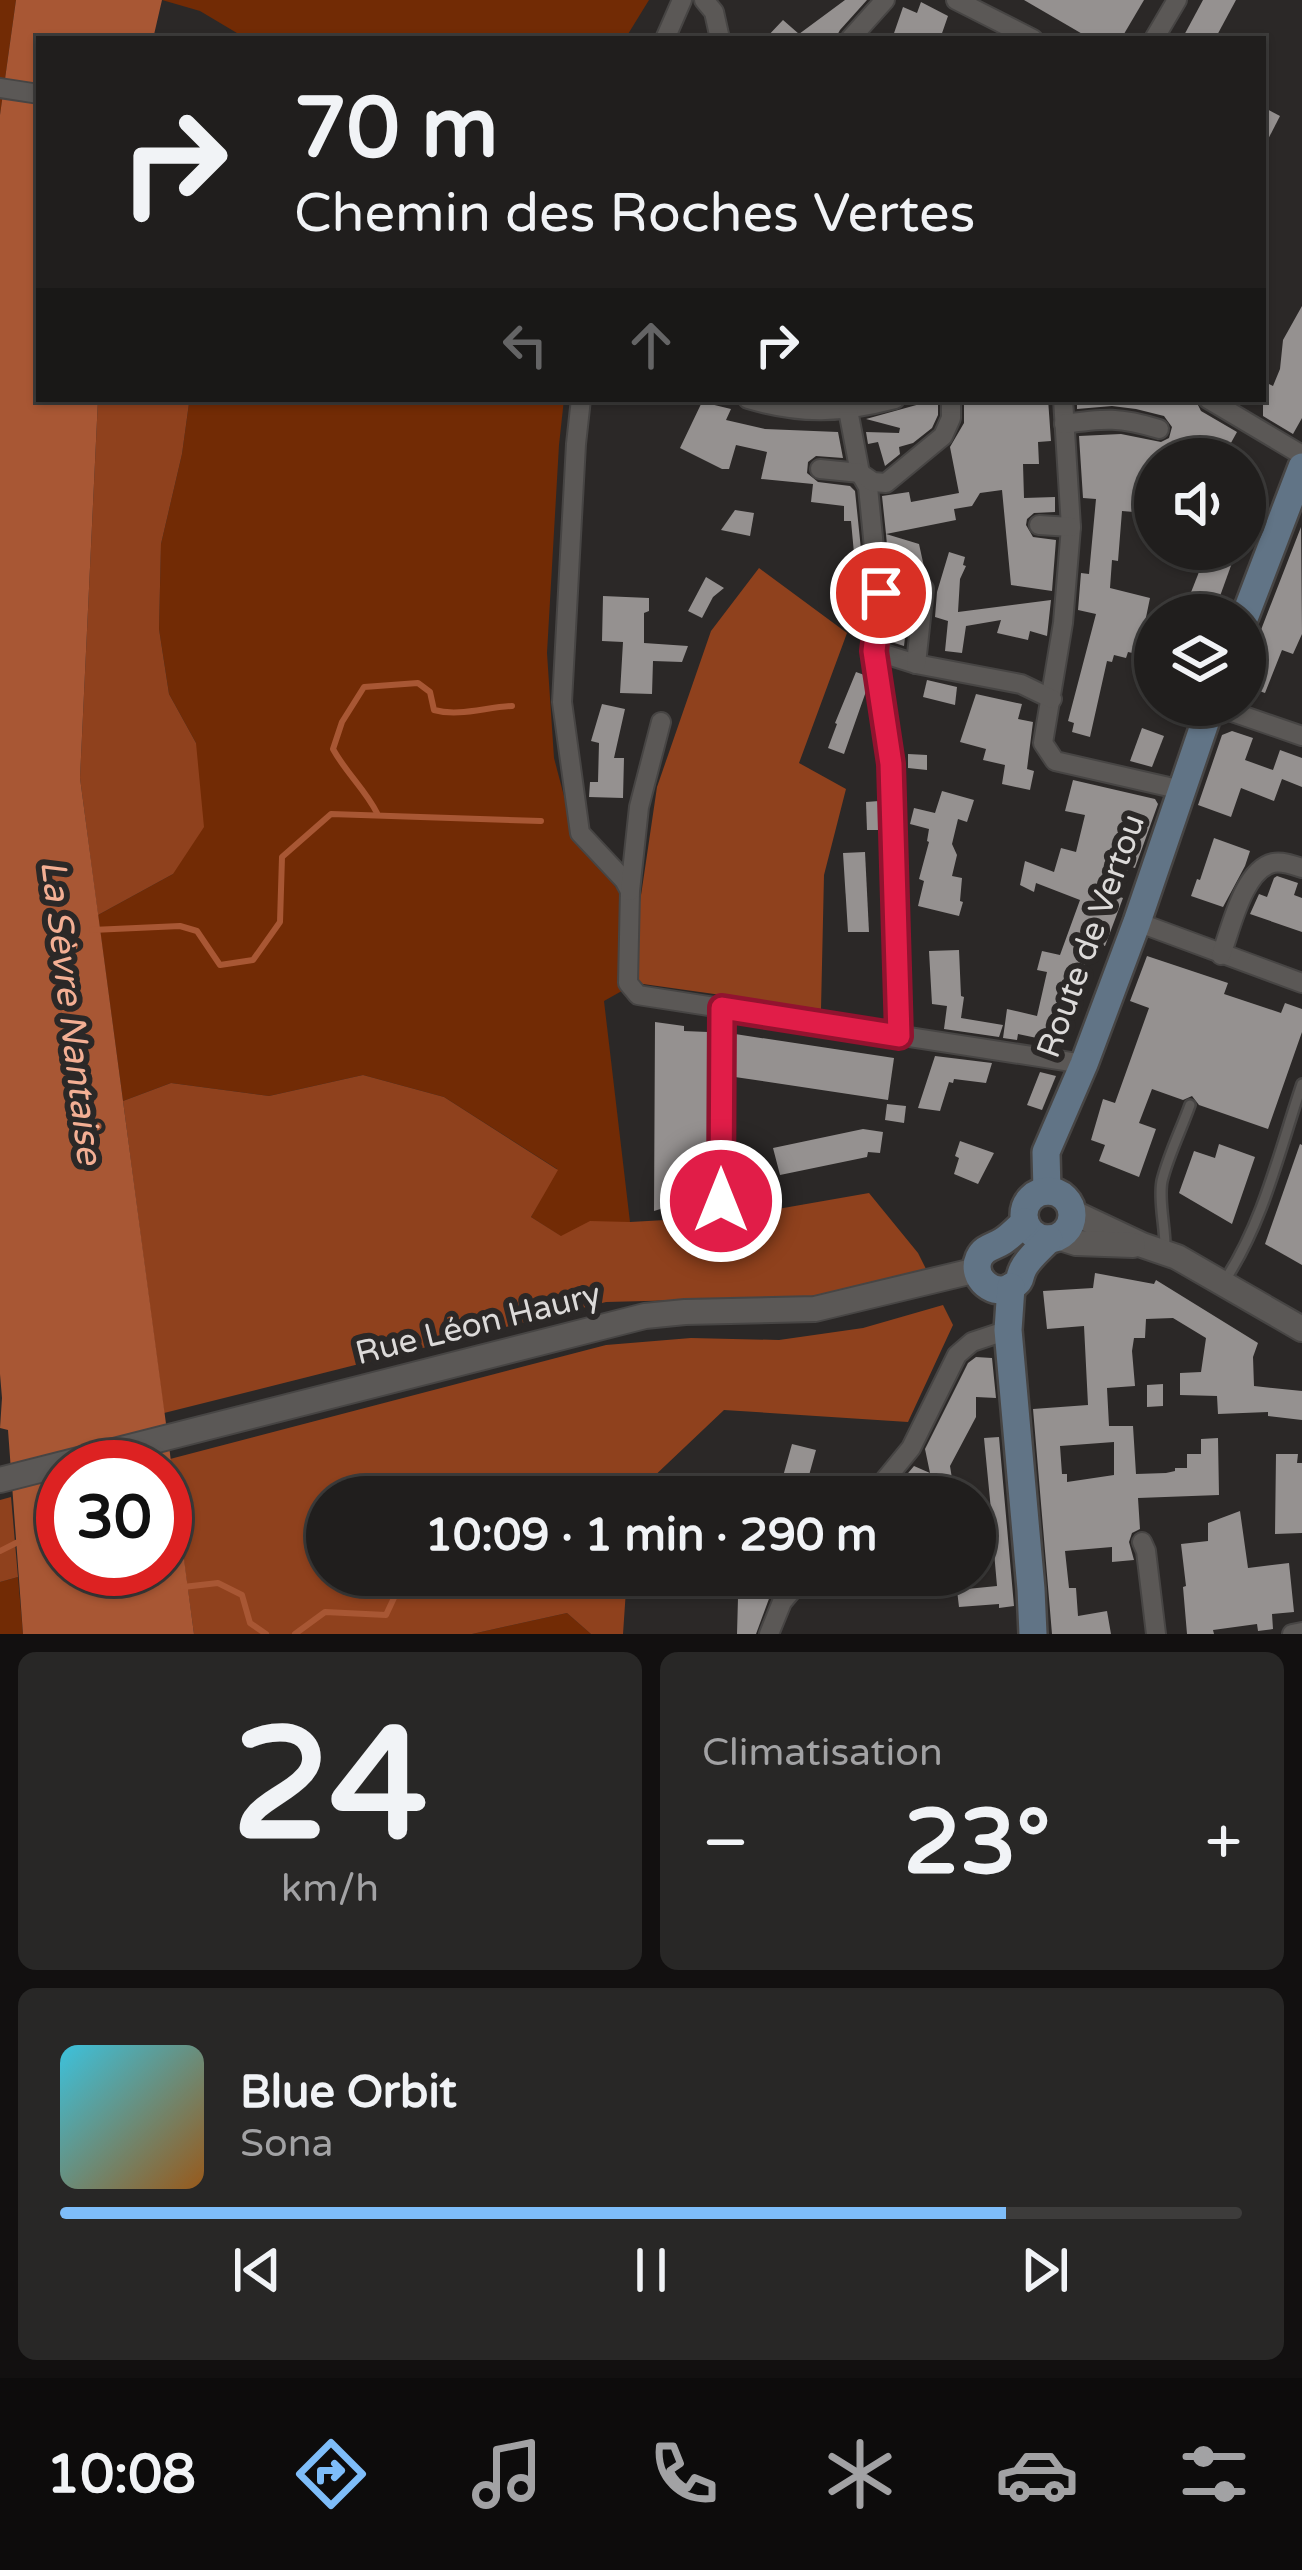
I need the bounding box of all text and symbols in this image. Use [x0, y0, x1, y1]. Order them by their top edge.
text: 70 m [294, 79, 498, 180]
icon: right [96, 84, 252, 240]
text: Chemin des Roches Vertes [294, 181, 975, 246]
icon: left [492, 312, 558, 378]
icon: ahead [618, 312, 684, 378]
icon: right [744, 312, 810, 378]
map controls [1134, 438, 1266, 726]
button: sound [1134, 438, 1266, 570]
pin [830, 542, 932, 644]
icon: arrive [848, 560, 914, 626]
button: layers [1134, 594, 1266, 726]
street label: Route de Vertou [1029, 809, 1153, 1063]
water label: La Sèvre Nantaise [31, 858, 111, 1168]
position arrow [658, 1138, 784, 1264]
street label: Rue Léon Haury [351, 1275, 605, 1373]
speed limit sign: 30 [36, 1440, 192, 1596]
text: 10:09 · 1 min · 290 m [425, 1509, 877, 1563]
text: 24 [232, 1693, 428, 1881]
text: Climatisation [702, 1729, 943, 1776]
text: 23° [903, 1789, 1050, 1898]
text: − [702, 1803, 749, 1883]
text: + [1205, 1803, 1242, 1883]
text: km/h [281, 1865, 379, 1912]
text: Blue Orbit [240, 2066, 457, 2120]
text: Sona [240, 2120, 333, 2167]
icon: previous [224, 2237, 290, 2303]
icon: pause [618, 2237, 684, 2303]
icon: next [1012, 2237, 1078, 2303]
icon: directions [289, 2432, 373, 2516]
icon: music [465, 2432, 549, 2516]
icon: phone [642, 2432, 726, 2516]
icon: climate [818, 2432, 902, 2516]
icon: car [995, 2432, 1079, 2516]
icon: filters [1172, 2432, 1256, 2516]
text: 10:08 [46, 2442, 196, 2507]

